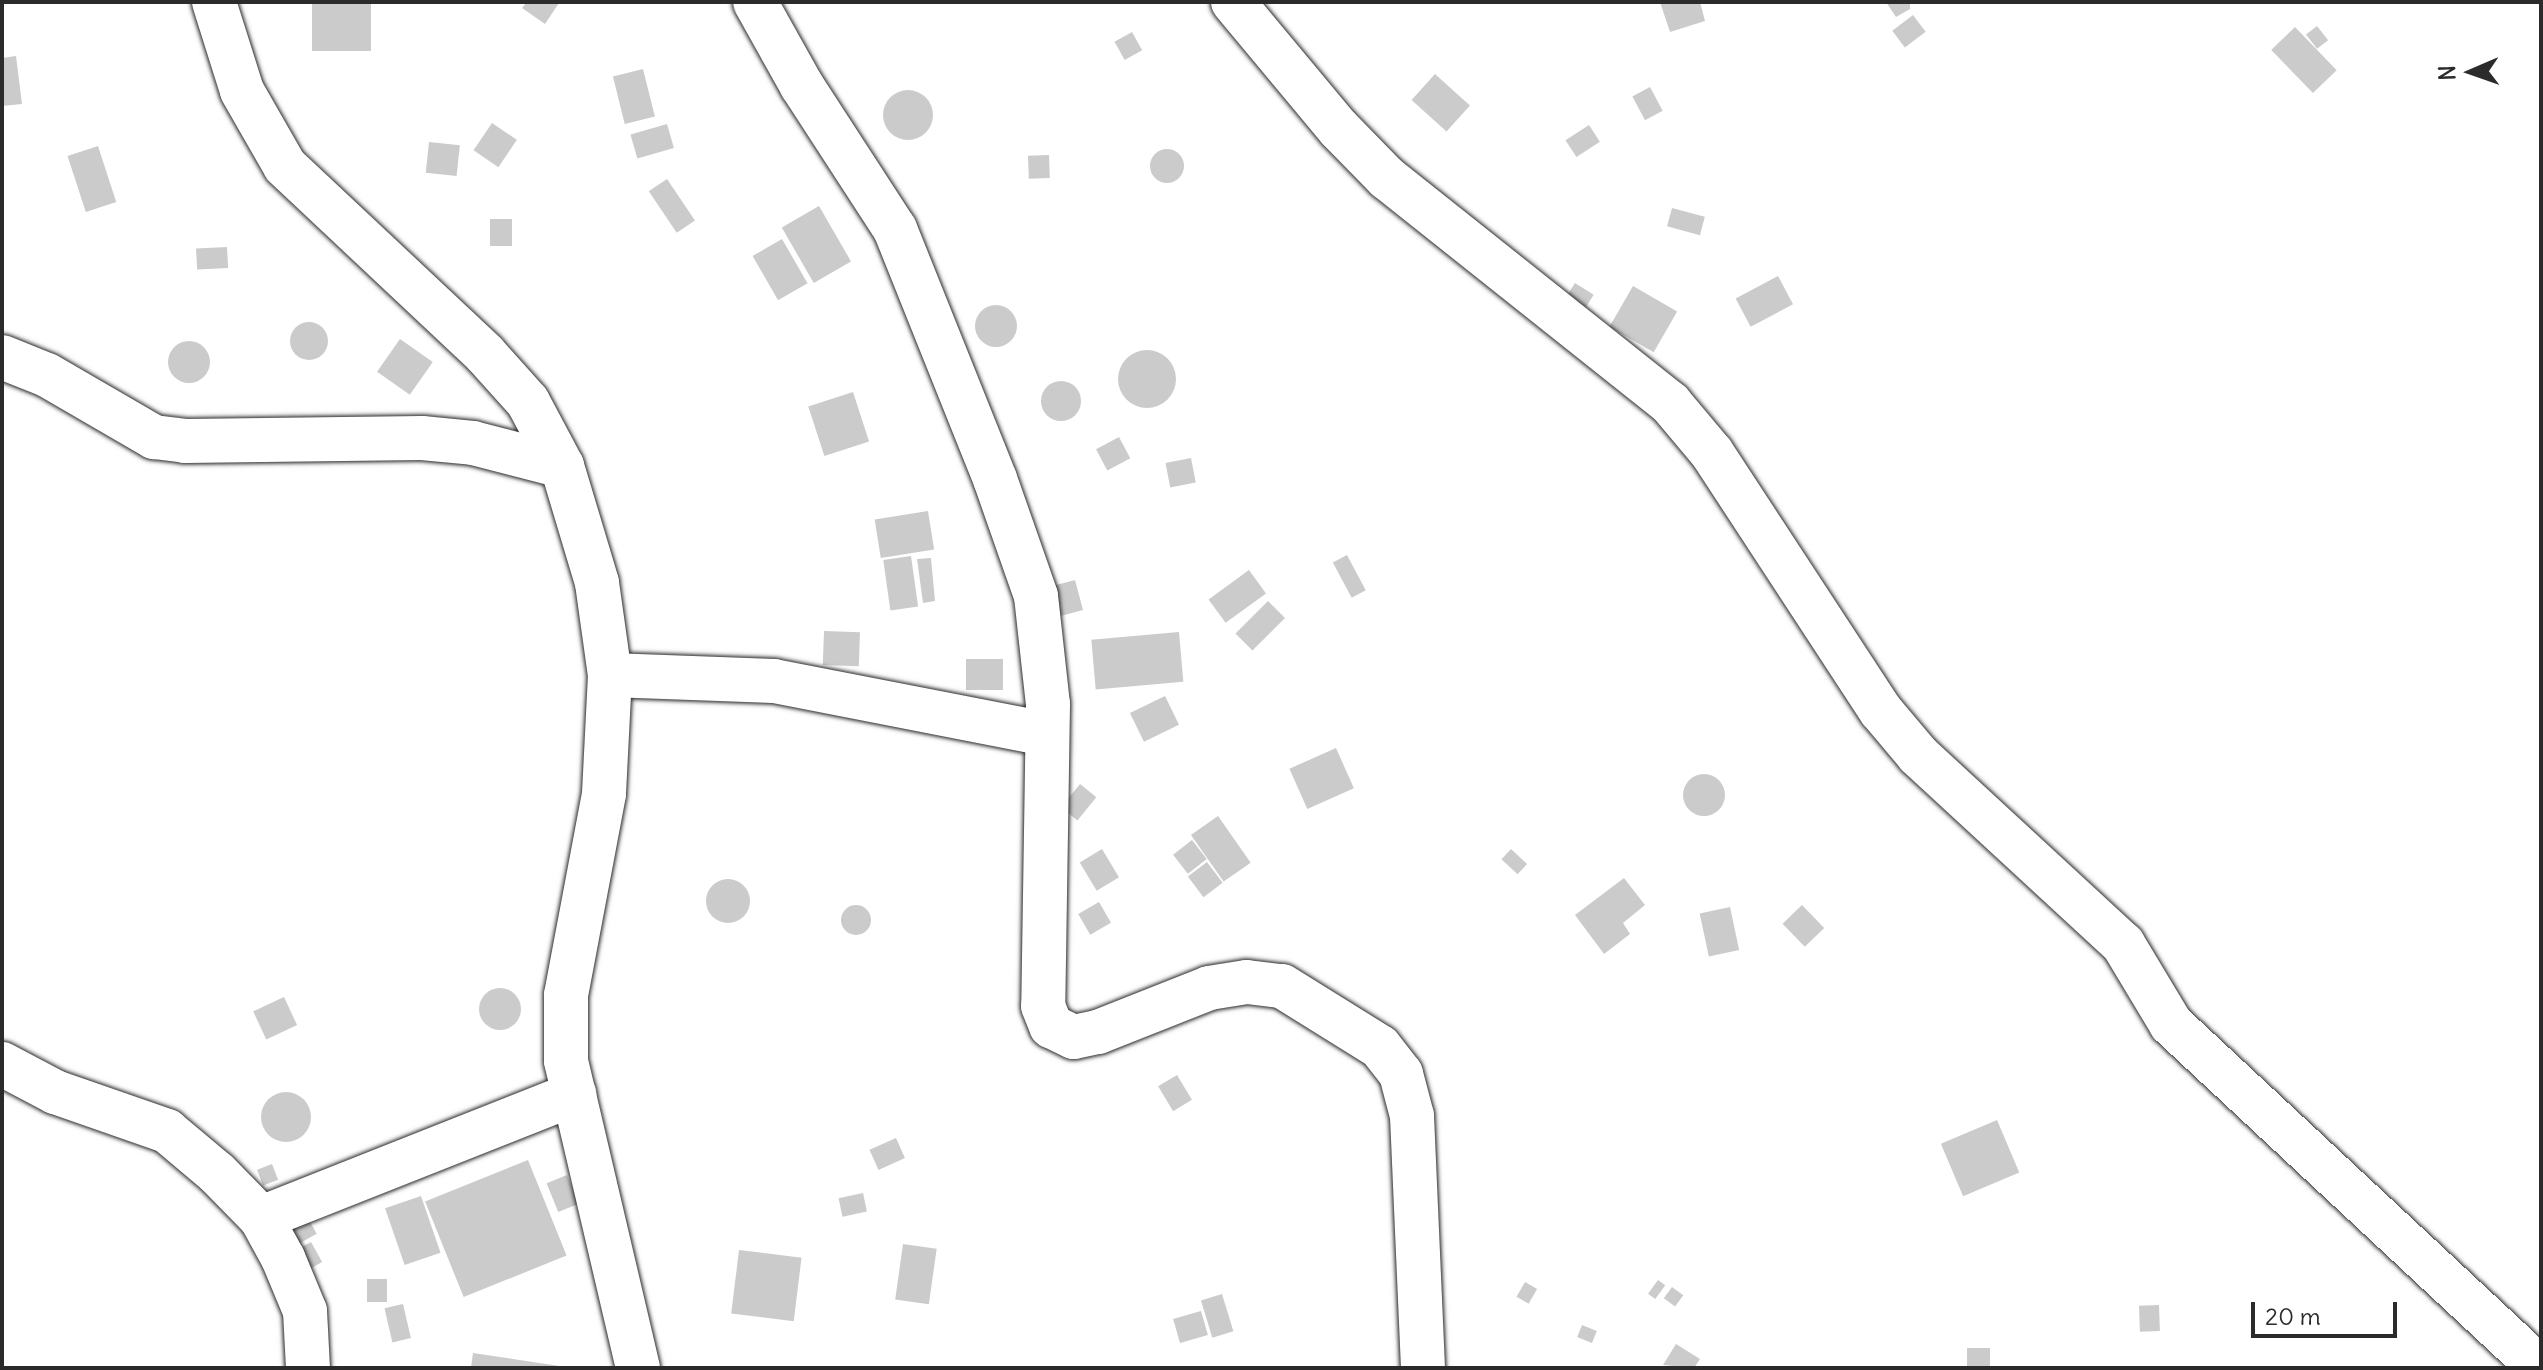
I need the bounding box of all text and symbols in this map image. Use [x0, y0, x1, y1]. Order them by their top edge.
north arrow [2431, 32, 2511, 112]
text: N [2433, 65, 2461, 81]
scale bar [2255, 1286, 2401, 1336]
text: 20 m [2265, 1301, 2321, 1331]

